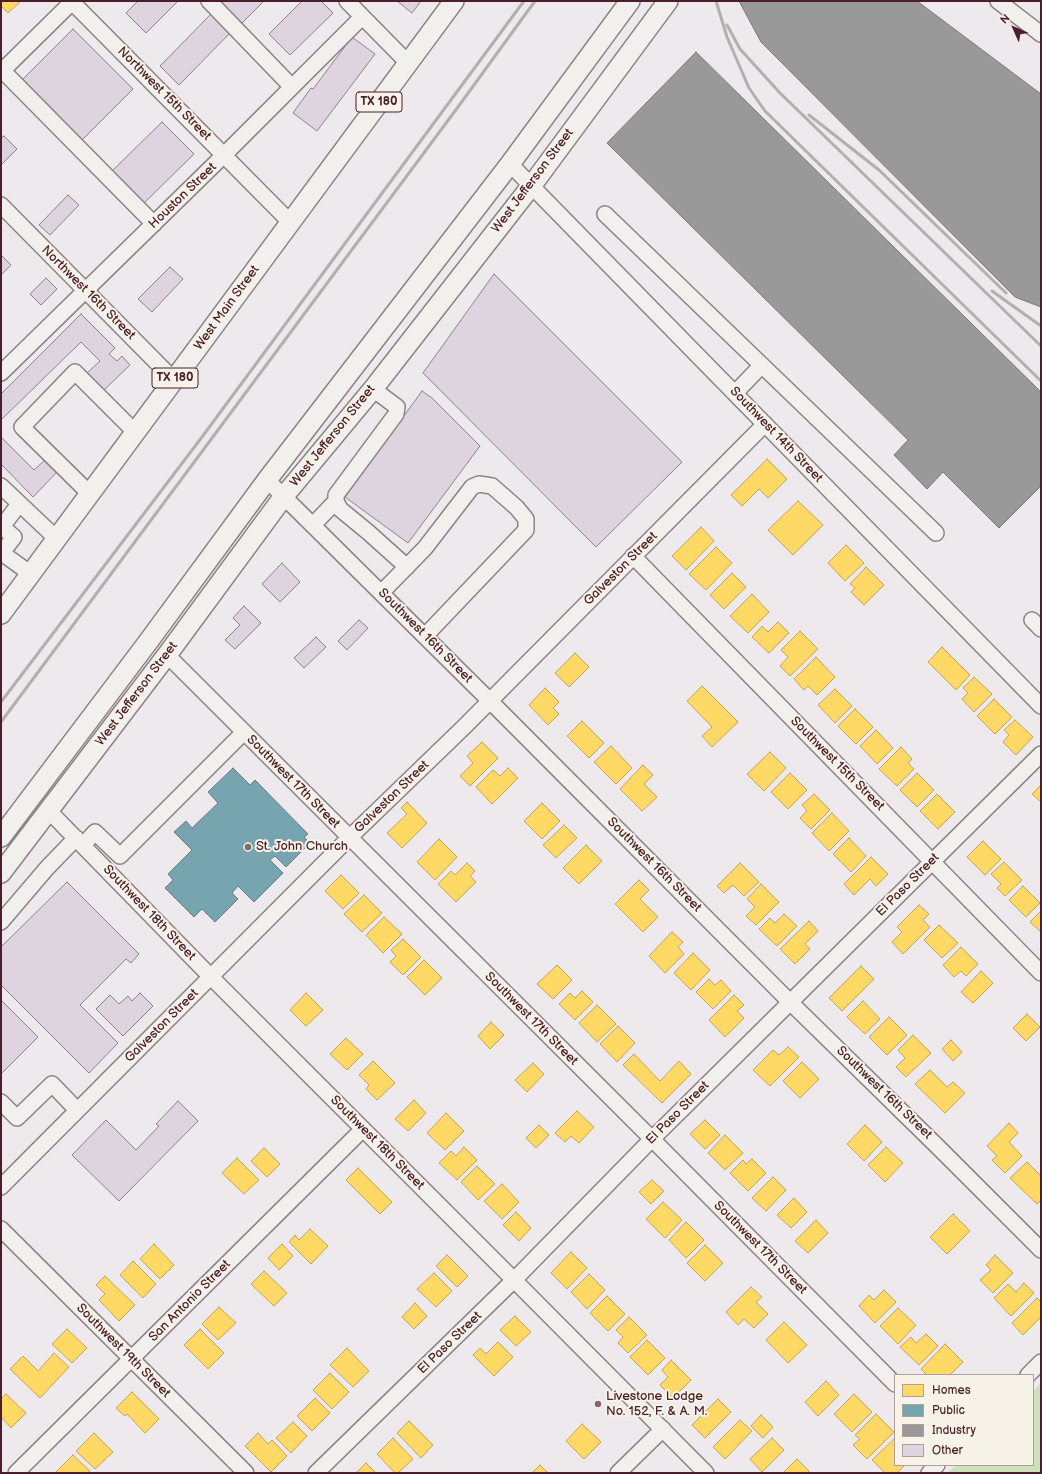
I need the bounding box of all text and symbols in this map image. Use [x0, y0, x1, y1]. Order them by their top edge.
north arrow [994, 8, 1034, 48]
text: N [998, 12, 1013, 27]
street label: Northwest 15th Street [114, 44, 214, 144]
road number: TX 180 [356, 92, 402, 112]
street label: West Jefferson Street [489, 126, 577, 236]
street label: Houston Street [146, 160, 220, 232]
street label: Northwest 16th Street [38, 243, 138, 343]
street label: West Main Street [191, 263, 263, 353]
road number: TX 180 [152, 368, 198, 388]
street label: West Jefferson Street [287, 382, 379, 490]
street label: Southwest 14th Street [726, 384, 826, 486]
street label: Galveston Street [581, 529, 661, 609]
street label: Southwest 16th Street [375, 586, 475, 686]
street label: West Jefferson Street [93, 639, 181, 749]
street label: Southwest 15th Street [787, 714, 887, 814]
street label: Southwest 17th Street [243, 732, 343, 832]
street label: Galveston Street [351, 757, 433, 837]
street label: Southwest 16th Street [604, 815, 704, 915]
place label: St. John Church [256, 839, 348, 855]
marker: St. John Church [243, 842, 253, 852]
street label: El Paso Street [873, 850, 943, 920]
street label: Southwest 18th Street [99, 862, 199, 964]
street label: Southwest 17th Street [481, 969, 581, 1069]
street label: Galveston Street [122, 986, 202, 1066]
street label: Southwest 16th Street [833, 1043, 935, 1143]
street label: El Paso Street [643, 1078, 713, 1148]
street label: Southwest 18th Street [327, 1093, 427, 1193]
street label: Southwest 17th Street [710, 1198, 810, 1298]
street label: San Antonio Street [146, 1257, 234, 1345]
street label: Southwest 19th Street [73, 1301, 173, 1401]
street label: El Paso Street [415, 1309, 485, 1377]
legend [894, 1374, 1034, 1466]
text: Homes [932, 1383, 971, 1398]
place label: Livestone Lodge No. 152, F. & A. M. [606, 1389, 707, 1420]
marker: Livestone Lodge No. 152, F. & A. M. [593, 1399, 603, 1409]
text: Public [932, 1403, 965, 1418]
text: Industry [932, 1423, 976, 1438]
text: Other [932, 1443, 963, 1458]

